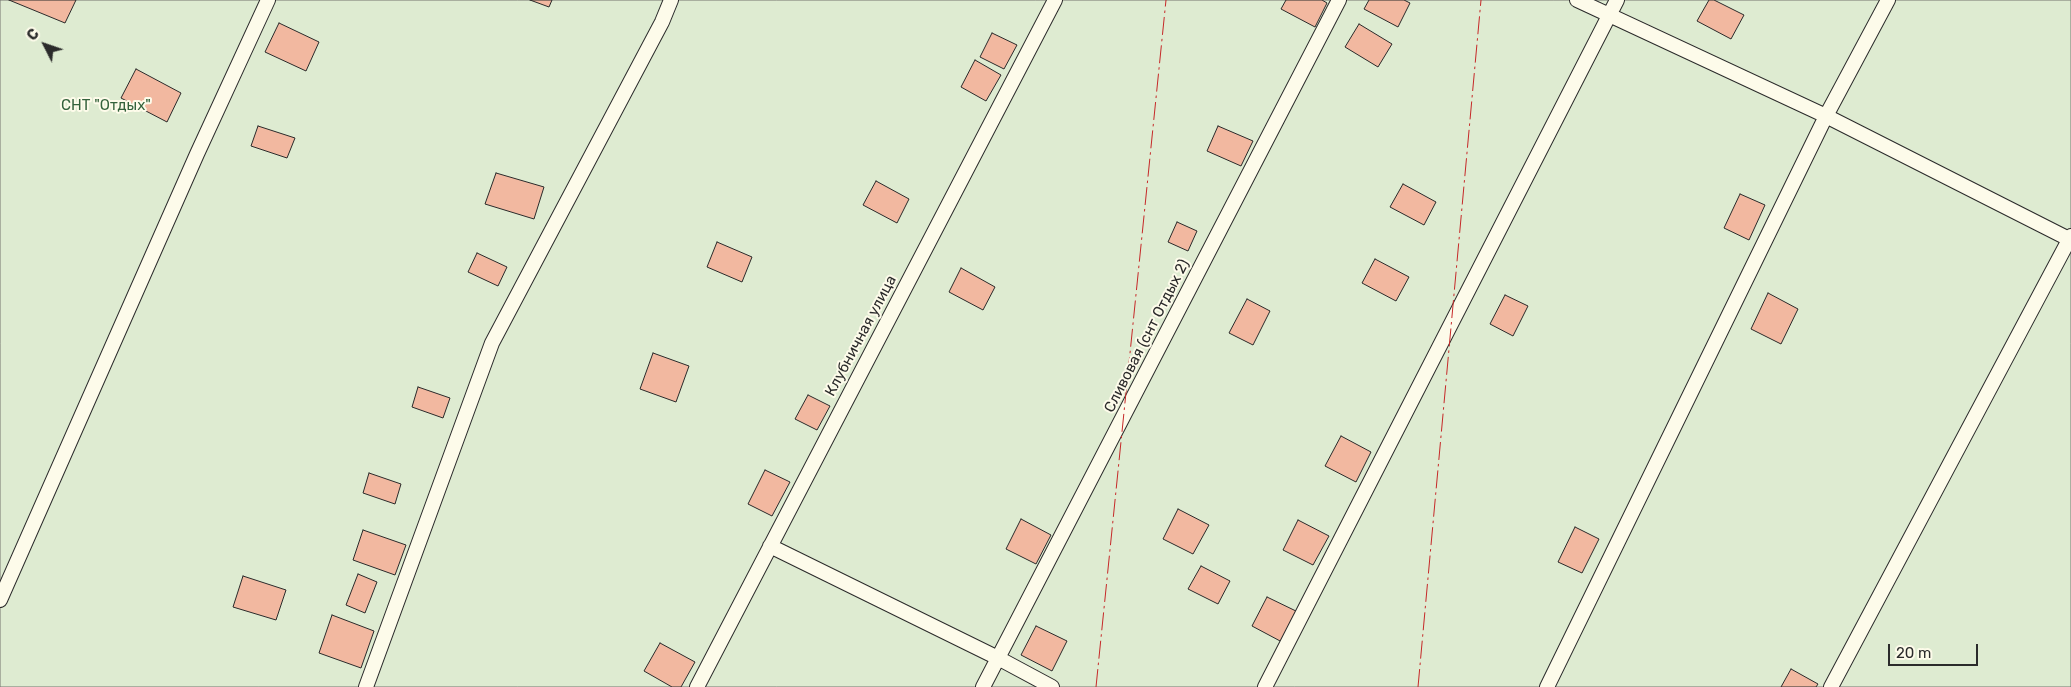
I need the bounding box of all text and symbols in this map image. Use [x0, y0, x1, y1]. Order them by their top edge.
north arrow [20, 20, 70, 70]
text: С [24, 26, 43, 44]
park label: СНТ "Отдых" [61, 97, 151, 115]
street label: Сливовая (снт Отдых 2) [1101, 256, 1193, 416]
street label: Клубничная улица [822, 273, 900, 399]
scale bar [1891, 634, 1981, 666]
text: 20 m [1896, 644, 1931, 662]

